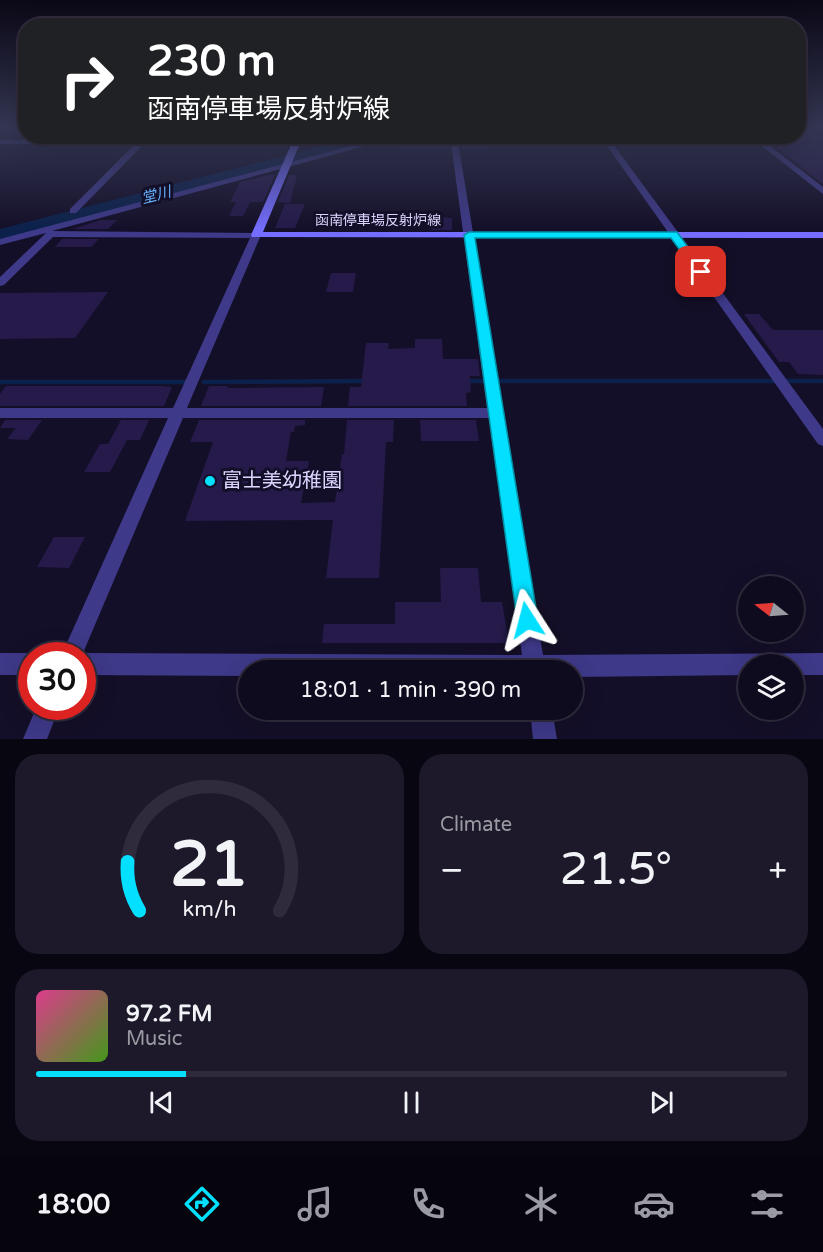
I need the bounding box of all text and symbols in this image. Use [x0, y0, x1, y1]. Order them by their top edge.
text: 230 m [147, 36, 276, 87]
icon: right [48, 42, 126, 120]
text: 函南停車場反射炉線 [147, 93, 390, 126]
water label: 堂川 [139, 182, 175, 207]
street label: 函南停車場反射炉線 [315, 212, 441, 229]
pin [675, 246, 726, 297]
icon: arrive [684, 255, 717, 288]
place label: 富士美幼稚園 [222, 469, 342, 493]
marker: 富士美幼稚園 [203, 474, 217, 488]
north arrow [738, 576, 804, 642]
map controls [738, 576, 804, 720]
position arrow [495, 588, 559, 652]
speed limit sign: 30 [18, 642, 96, 720]
button: layers [738, 654, 804, 720]
text: 18:01 · 1 min · 390 m [300, 677, 521, 703]
text: Climate [440, 813, 512, 837]
text: 21 [170, 828, 249, 903]
text: 21.5° [560, 843, 672, 897]
text: − [440, 851, 464, 890]
text: + [768, 851, 787, 890]
text: km/h [183, 896, 236, 922]
text: 97.2 FM [126, 1001, 212, 1027]
text: Music [126, 1027, 182, 1051]
icon: previous [145, 1086, 178, 1119]
icon: pause [395, 1086, 428, 1119]
icon: next [645, 1086, 678, 1119]
icon: directions [181, 1183, 223, 1225]
icon: music [294, 1183, 336, 1225]
icon: phone [407, 1183, 449, 1225]
icon: climate [520, 1183, 562, 1225]
icon: car [633, 1183, 675, 1225]
icon: filters [746, 1183, 788, 1225]
text: 18:00 [35, 1188, 110, 1221]

